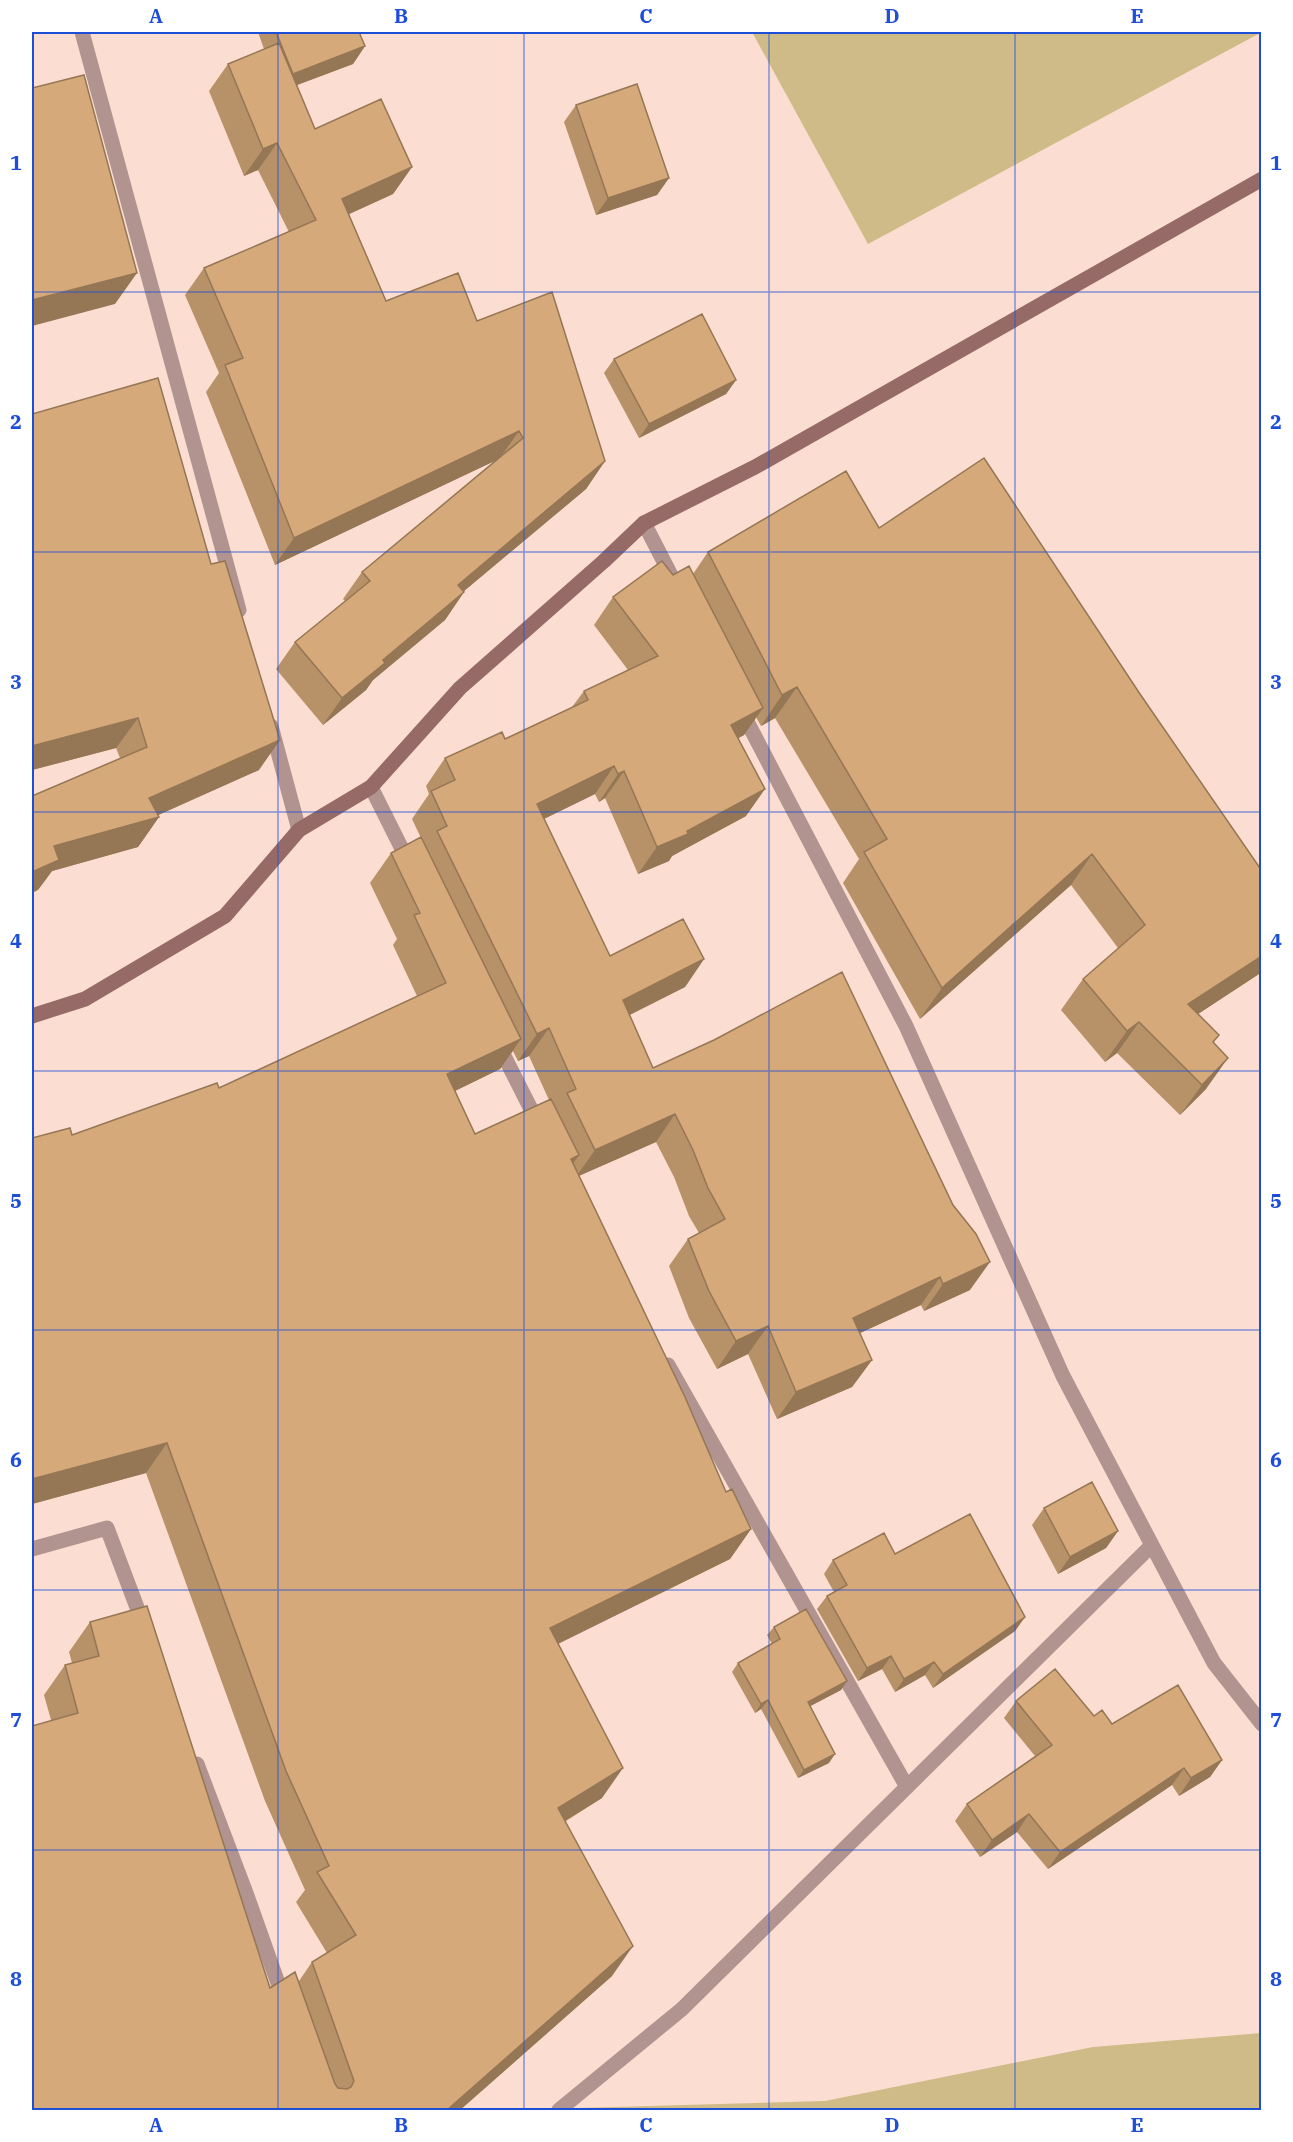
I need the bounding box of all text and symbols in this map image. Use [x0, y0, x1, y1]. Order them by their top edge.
text: A [149, 2, 163, 29]
text: B [394, 2, 408, 29]
text: C [639, 2, 653, 29]
text: D [884, 2, 900, 29]
text: E [1130, 2, 1144, 29]
text: 1 [10, 149, 22, 176]
text: 1 [1270, 149, 1282, 176]
text: 2 [10, 408, 22, 435]
text: 2 [1270, 408, 1282, 435]
text: 3 [10, 668, 22, 695]
text: 3 [1270, 668, 1282, 695]
text: 4 [10, 927, 22, 954]
text: 4 [1270, 927, 1282, 954]
text: 5 [10, 1187, 22, 1214]
text: 5 [1270, 1187, 1282, 1214]
text: 6 [10, 1446, 22, 1473]
text: 6 [1270, 1446, 1282, 1473]
text: 7 [10, 1706, 22, 1733]
text: 7 [1270, 1706, 1282, 1733]
text: 8 [10, 1965, 22, 1992]
text: 8 [1270, 1965, 1282, 1992]
text: A [149, 2111, 163, 2138]
text: B [394, 2111, 408, 2138]
text: C [639, 2111, 653, 2138]
text: D [884, 2111, 900, 2138]
text: E [1130, 2111, 1144, 2138]

